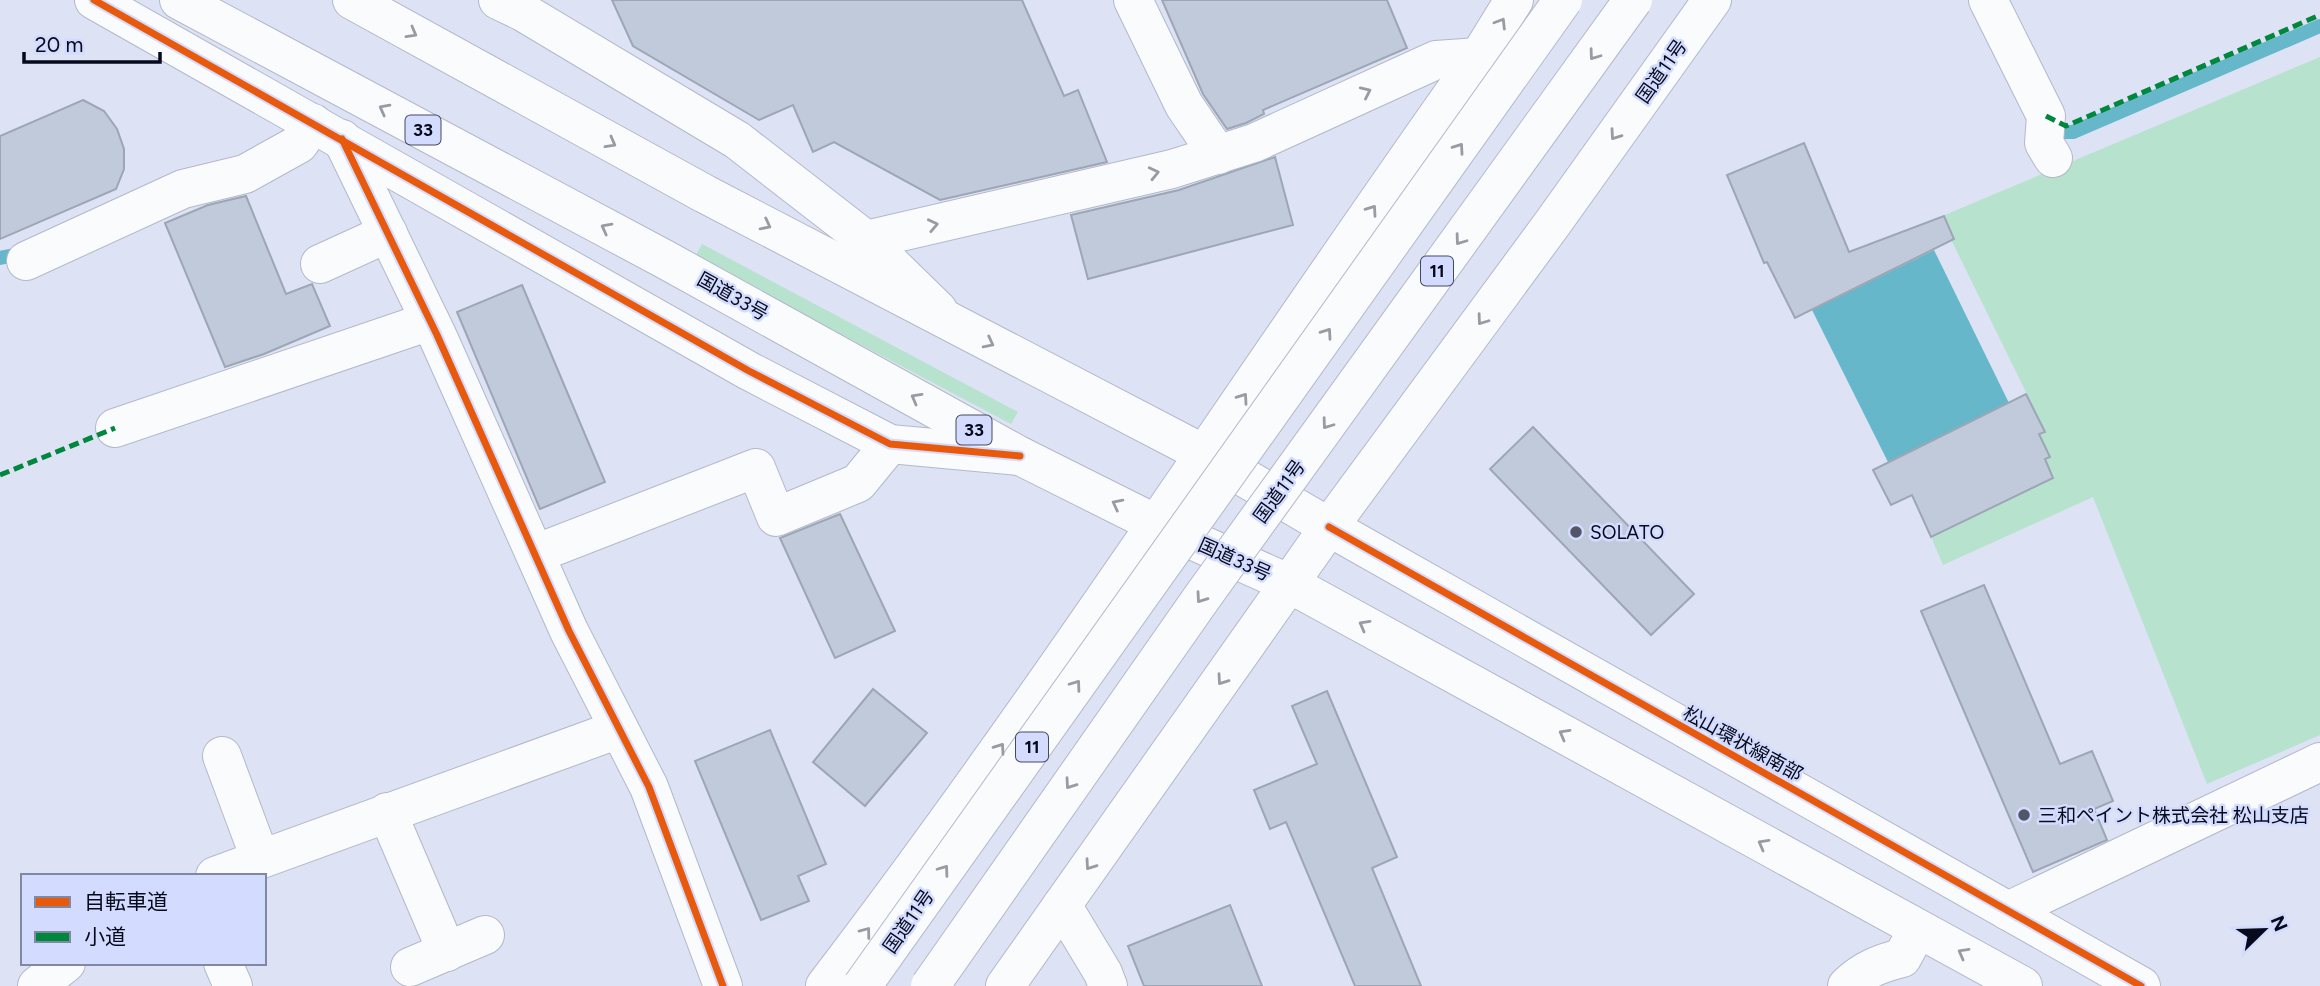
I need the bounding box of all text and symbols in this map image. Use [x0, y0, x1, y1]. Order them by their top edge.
one-way arrow [1492, 17, 1505, 30]
scale bar [24, 21, 161, 65]
one-way arrow [405, 25, 417, 38]
text: 20 m [35, 32, 83, 57]
street label: 国道11号 [1631, 35, 1692, 108]
one-way arrow [1589, 47, 1602, 60]
one-way arrow [1359, 86, 1371, 100]
one-way arrow [379, 104, 391, 117]
road number: 33 [406, 116, 440, 145]
one-way arrow [1611, 127, 1623, 140]
one-way arrow [604, 135, 617, 148]
one-way arrow [1451, 143, 1463, 156]
one-way arrow [1148, 167, 1160, 182]
one-way arrow [1364, 205, 1376, 218]
one-way arrow [759, 217, 771, 231]
one-way arrow [926, 219, 938, 234]
one-way arrow [601, 223, 613, 236]
one-way arrow [1456, 232, 1468, 245]
road number: 11 [1421, 256, 1453, 286]
street label: 国道33号 [693, 268, 772, 325]
one-way arrow [1477, 312, 1490, 325]
one-way arrow [1319, 328, 1331, 341]
one-way arrow [982, 334, 994, 348]
one-way arrow [1235, 392, 1248, 405]
one-way arrow [910, 393, 923, 406]
road number: 33 [956, 416, 992, 444]
one-way arrow [1323, 416, 1335, 429]
street label: 国道11号 [1249, 455, 1310, 527]
one-way arrow [1112, 499, 1124, 513]
place label: SOLATO [1590, 521, 1664, 544]
marker: SOLATO [1568, 524, 1584, 540]
street label: 国道33号 [1195, 533, 1275, 586]
one-way arrow [1197, 590, 1209, 603]
one-way arrow [1359, 620, 1372, 633]
one-way arrow [1218, 672, 1230, 685]
one-way arrow [1068, 680, 1081, 693]
street label: 松山環状線南部 [1679, 701, 1807, 786]
one-way arrow [1559, 729, 1571, 742]
road number: 11 [1016, 732, 1048, 762]
one-way arrow [992, 743, 1004, 756]
one-way arrow [1066, 776, 1078, 789]
place label: 三和ペイント株式会社 松山支店 [2038, 804, 2309, 827]
marker: 三和ペイント株式会社 松山支店 [2016, 807, 2032, 823]
one-way arrow [1758, 839, 1771, 852]
one-way arrow [1086, 857, 1098, 870]
one-way arrow [936, 865, 948, 878]
legend [21, 874, 266, 965]
street label: 国道11号 [878, 885, 939, 958]
text: 自転車道 [84, 889, 168, 914]
north arrow [2229, 895, 2299, 965]
text: N [2266, 912, 2293, 935]
text: 小道 [84, 924, 126, 949]
one-way arrow [858, 927, 871, 940]
one-way arrow [1957, 948, 1970, 961]

